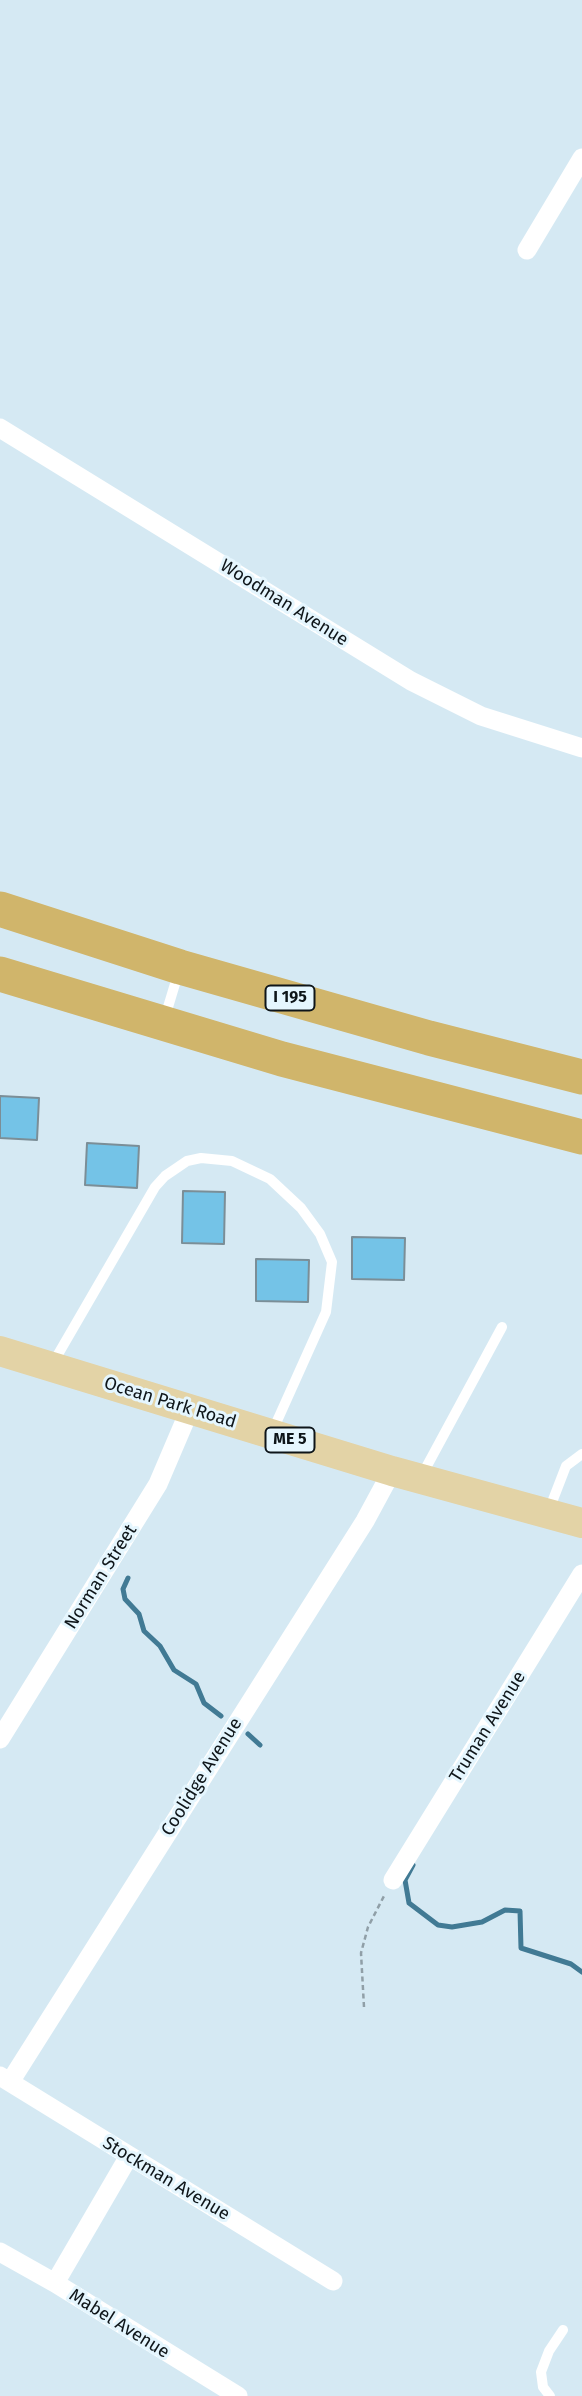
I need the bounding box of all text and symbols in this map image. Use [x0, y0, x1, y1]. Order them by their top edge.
street label: Woodman Avenue [216, 555, 352, 651]
road number: I 195 [266, 986, 314, 1010]
street label: Ocean Park Road [101, 1373, 239, 1433]
road number: ME 5 [266, 1428, 314, 1452]
street label: Norman Street [60, 1521, 142, 1633]
street label: Truman Avenue [445, 1668, 531, 1786]
street label: Coolidge Avenue [157, 1714, 247, 1840]
street label: Stockman Avenue [98, 2132, 234, 2226]
street label: Mabel Avenue [65, 2285, 173, 2363]

